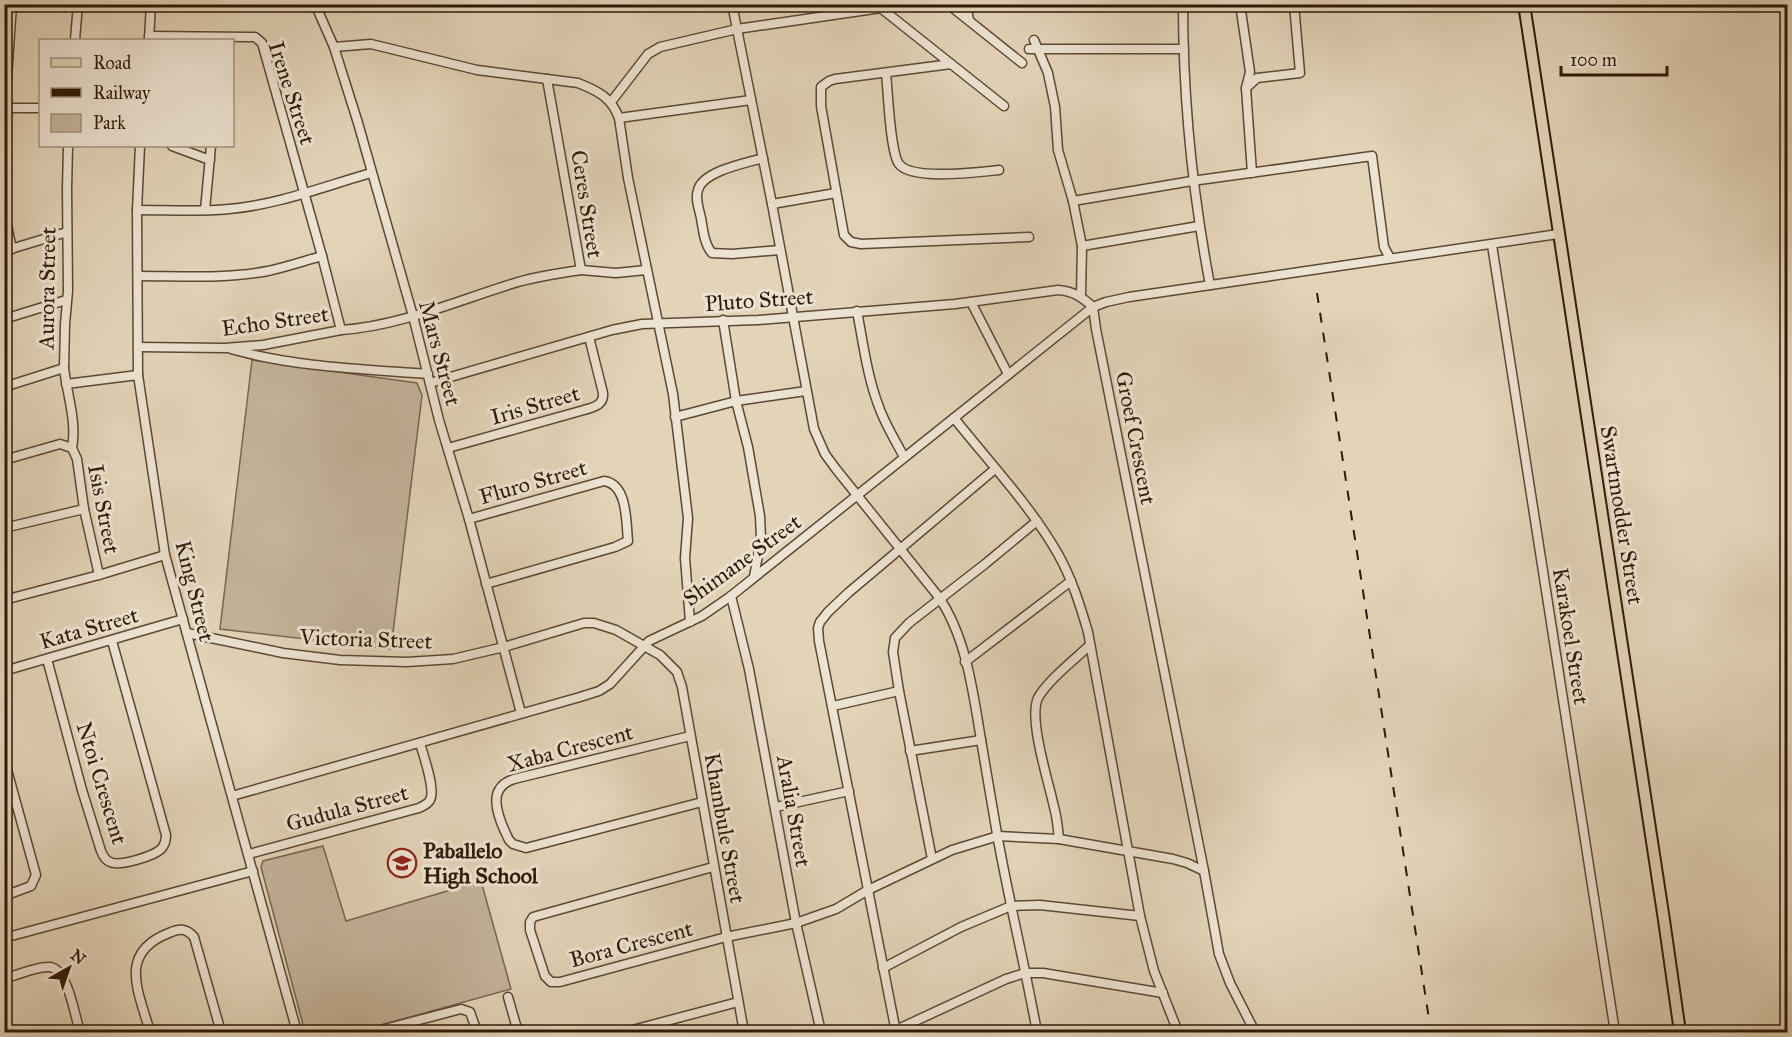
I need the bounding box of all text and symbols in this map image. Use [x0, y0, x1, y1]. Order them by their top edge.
street label: Irene Street [263, 38, 321, 148]
legend [39, 39, 234, 147]
scale bar [1561, 39, 1668, 77]
text: 100 m [1570, 49, 1617, 71]
text: Road [93, 52, 131, 74]
text: Railway [93, 82, 151, 104]
text: Park [93, 112, 126, 134]
street label: Ceres Street [565, 148, 609, 260]
street label: Aurora Street [32, 226, 62, 350]
street label: Pluto Street [704, 283, 814, 317]
street label: Mars Street [413, 298, 467, 409]
street label: Echo Street [220, 300, 330, 342]
street label: Groef Crescent [1110, 369, 1162, 507]
street label: Iris Street [487, 379, 583, 431]
street label: Swartmodder Street [1595, 424, 1650, 607]
street label: Fluro Street [476, 454, 590, 510]
street label: Isis Street [82, 462, 126, 556]
street label: Shimane Street [678, 508, 806, 612]
street label: King Street [169, 538, 221, 645]
street label: Karakoel Street [1547, 566, 1595, 707]
street label: Kata Street [37, 601, 142, 655]
street label: Victoria Street [298, 623, 433, 655]
street label: Xaba Crescent [504, 718, 636, 778]
street label: Ntoi Crescent [71, 719, 133, 848]
street label: Khambule Street [698, 751, 752, 906]
street label: Aralia Street [771, 752, 817, 869]
street label: Gudula Street [283, 779, 411, 837]
place label: Paballelo High School [423, 837, 539, 889]
school or university icon: Paballelo High School [386, 847, 418, 879]
street label: Bora Crescent [566, 915, 696, 973]
north arrow [39, 938, 99, 998]
text: N [67, 945, 90, 969]

